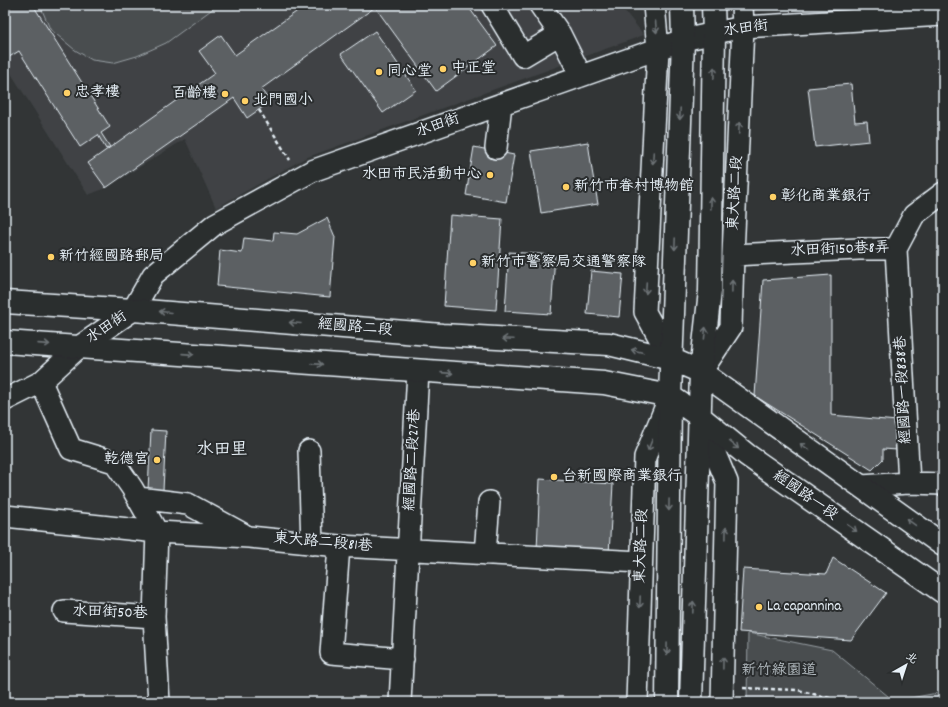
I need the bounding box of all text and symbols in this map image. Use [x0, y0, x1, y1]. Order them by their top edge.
street label: 水田街 [722, 15, 770, 43]
one-way arrow [653, 20, 660, 33]
place label: 中正堂 [451, 58, 496, 80]
place label: 同心堂 [387, 61, 432, 83]
marker: 中正堂 [438, 64, 448, 74]
marker: 同心堂 [374, 67, 384, 77]
one-way arrow [710, 67, 717, 80]
place label: 忠孝樓 [75, 82, 120, 104]
place label: 百齡樓 [172, 83, 217, 105]
marker: 忠孝樓 [62, 88, 72, 98]
marker: 百齡樓 [220, 89, 230, 99]
place label: 北門國小 [253, 90, 313, 112]
marker: 北門國小 [240, 96, 250, 106]
one-way arrow [676, 107, 684, 120]
street label: 水田街 [413, 108, 463, 144]
one-way arrow [735, 122, 742, 135]
one-way arrow [649, 151, 656, 164]
street label: 東大路二段 [723, 155, 749, 231]
place label: 水田市民活動中心 [362, 164, 482, 186]
marker: 水田市民活動中心 [485, 170, 495, 180]
place label: 新竹市眷村博物館 [574, 176, 694, 198]
marker: 新竹市眷村博物館 [561, 182, 571, 192]
place label: 彰化商業銀行 [781, 186, 871, 208]
marker: 彰化商業銀行 [768, 192, 778, 202]
one-way arrow [707, 197, 715, 210]
one-way arrow [671, 237, 679, 250]
street label: 水田街150巷8弄 [790, 237, 890, 263]
place label: 新竹經國路郵局 [59, 246, 164, 268]
marker: 新竹經國路郵局 [46, 252, 56, 262]
place label: 新竹市警察局交通警察隊 [481, 252, 646, 274]
marker: 新竹市警察局交通警察隊 [468, 258, 478, 268]
one-way arrow [728, 280, 736, 293]
one-way arrow [642, 281, 650, 294]
street label: 水田街 [82, 306, 132, 350]
one-way arrow [159, 309, 172, 316]
street label: 經國路二段 [317, 314, 393, 342]
one-way arrow [289, 319, 302, 326]
one-way arrow [701, 327, 709, 340]
one-way arrow [502, 335, 515, 342]
street label: 經國路一段838巷 [890, 335, 918, 445]
one-way arrow [37, 341, 50, 348]
one-way arrow [631, 347, 644, 355]
one-way arrow [181, 351, 194, 358]
one-way arrow [310, 360, 323, 367]
one-way arrow [440, 369, 453, 376]
street label: 經國路二段27巷 [399, 408, 427, 512]
one-way arrow [645, 438, 653, 450]
district label: 水田里 [197, 439, 248, 463]
one-way arrow [729, 440, 740, 449]
one-way arrow [800, 443, 811, 451]
place label: 乾德宮 [104, 449, 149, 471]
marker: 乾德宮 [152, 455, 162, 465]
street label: 經國路一段 [768, 465, 842, 527]
place label: 台新國際商業銀行 [562, 466, 682, 488]
marker: 台新國際商業銀行 [549, 472, 559, 482]
one-way arrow [665, 498, 673, 511]
street label: 東大路二段 [630, 508, 654, 584]
one-way arrow [906, 518, 917, 526]
one-way arrow [846, 524, 857, 532]
one-way arrow [722, 527, 730, 540]
street label: 東大路二段81巷 [273, 528, 373, 558]
one-way arrow [636, 595, 644, 608]
place label: La capannina [767, 596, 842, 618]
street label: 水田街50巷 [72, 601, 148, 625]
one-way arrow [689, 601, 697, 614]
marker: La capannina [754, 602, 764, 612]
one-way arrow [663, 642, 671, 655]
north arrow [886, 645, 926, 685]
text: 北 [902, 649, 920, 668]
one-way arrow [719, 657, 727, 670]
park label: 新竹綠園道 [741, 660, 817, 682]

